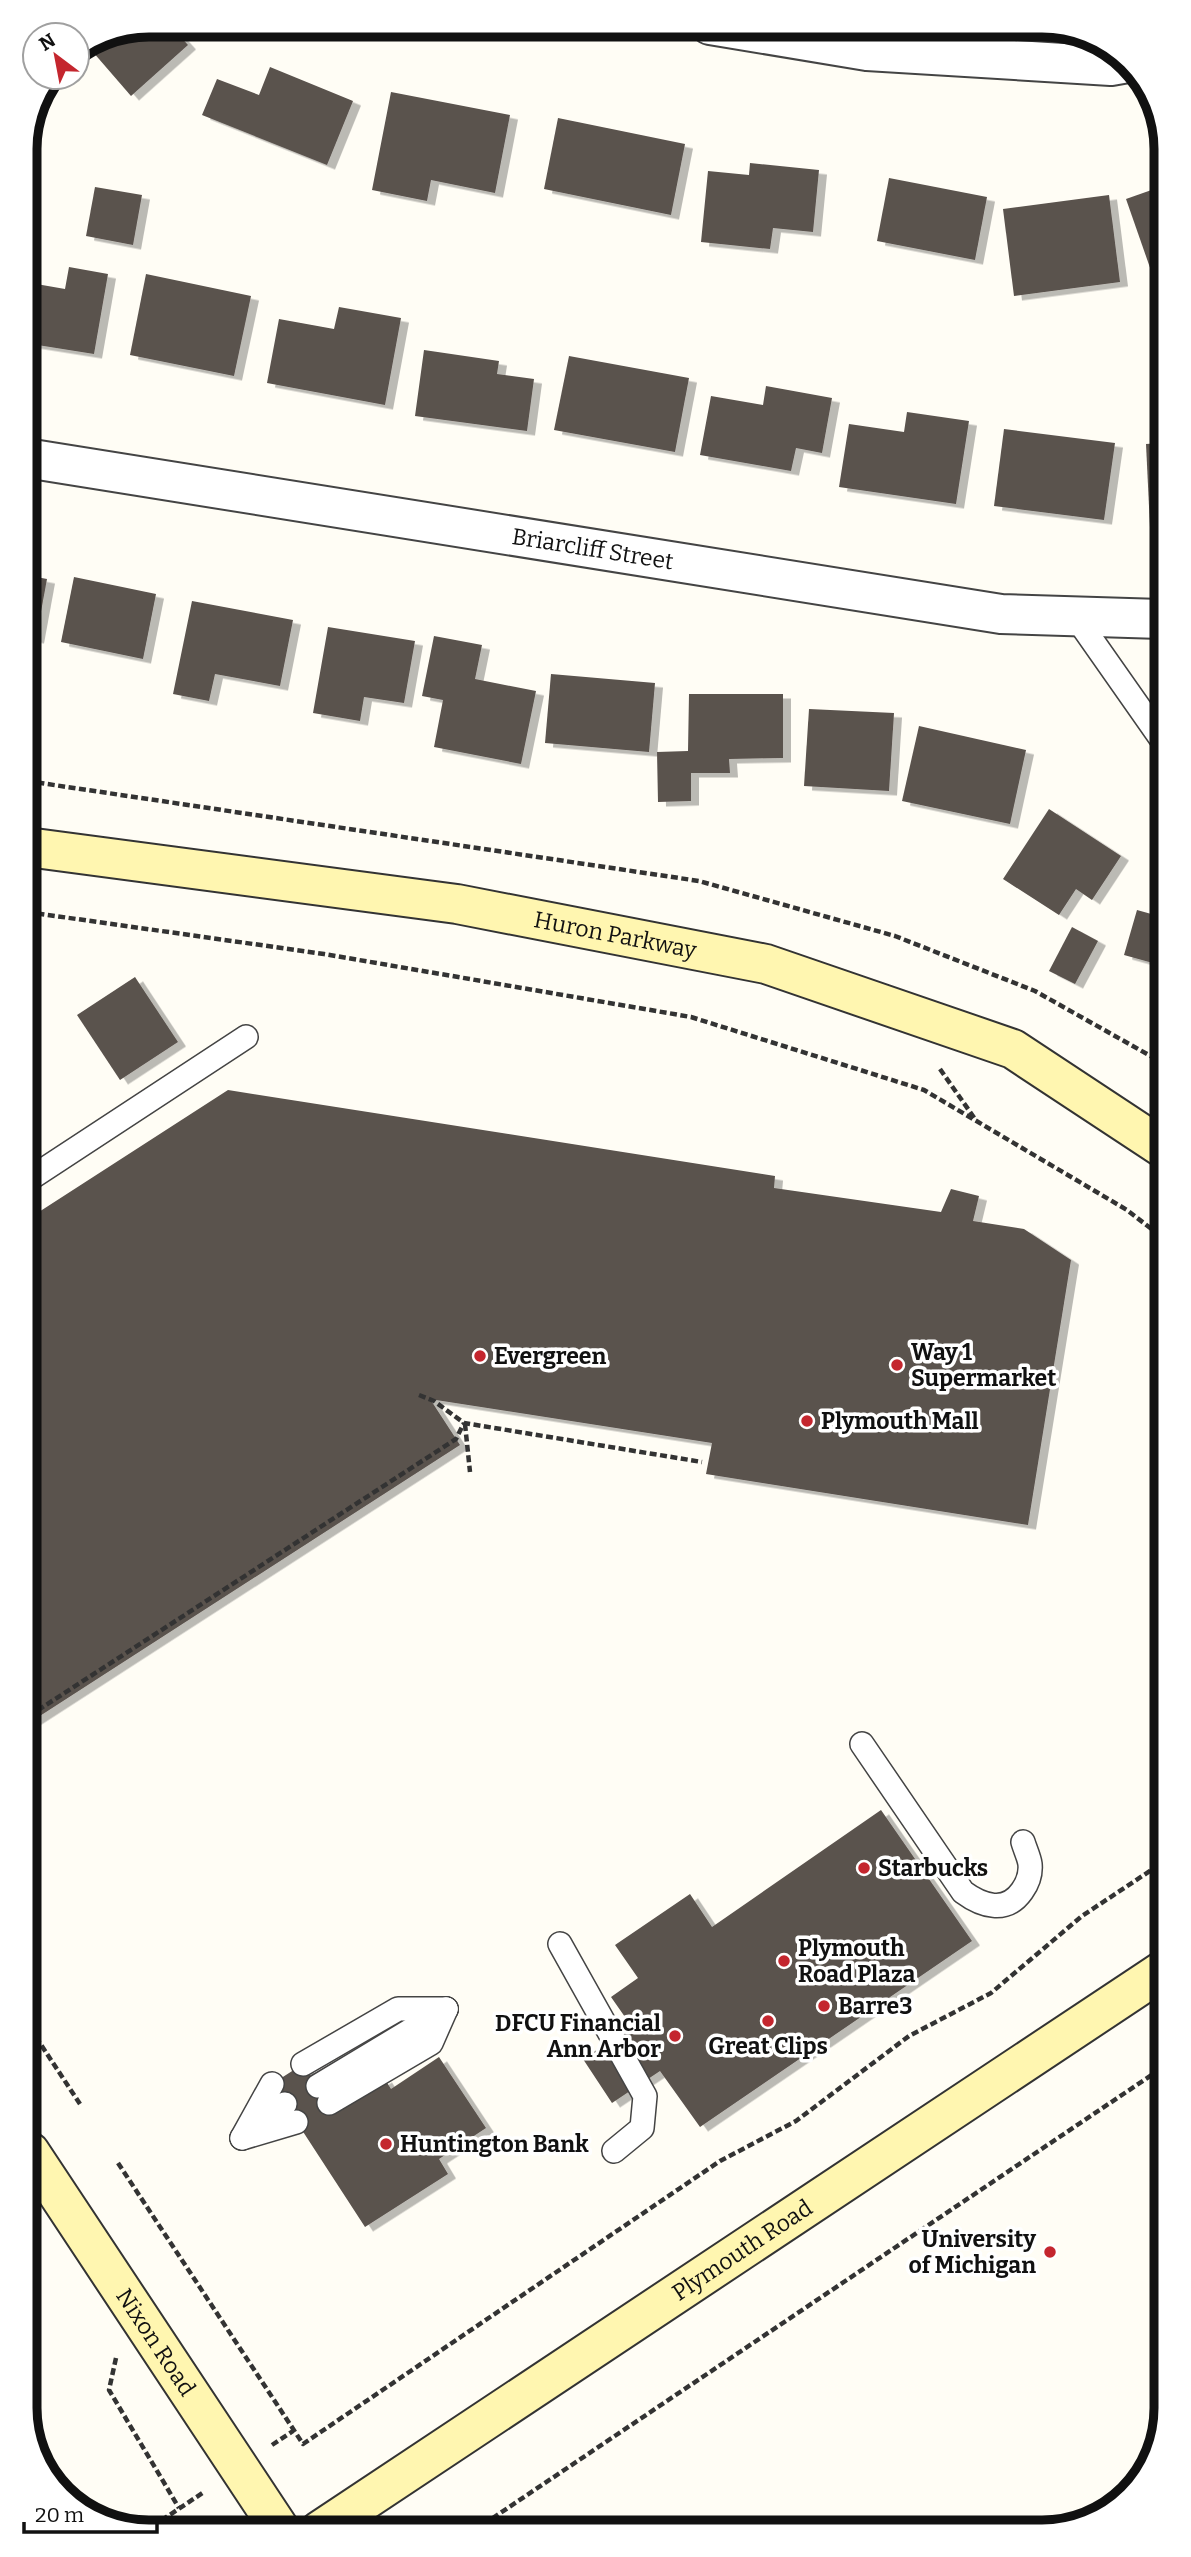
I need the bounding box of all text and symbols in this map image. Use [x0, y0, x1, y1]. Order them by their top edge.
north arrow [21, 21, 91, 91]
text: N [35, 28, 60, 56]
street label: Briarcliff Street [510, 522, 676, 575]
street label: Huron Parkway [532, 905, 700, 964]
place label: Way 1 Supermarket [911, 1338, 1056, 1392]
place label: Evergreen [494, 1342, 606, 1370]
marker: Evergreen [472, 1348, 488, 1364]
marker: Way 1 Supermarket [889, 1357, 905, 1373]
place label: Plymouth Mall [821, 1407, 979, 1435]
marker: Plymouth Mall [799, 1413, 815, 1429]
place label: Starbucks [878, 1854, 988, 1882]
marker: Starbucks [856, 1860, 872, 1876]
place label: Plymouth Road Plaza [798, 1934, 915, 1988]
marker: Plymouth Road Plaza [776, 1953, 792, 1969]
place label: Barre3 [838, 1992, 912, 2020]
marker: Barre3 [816, 1998, 832, 2014]
place label: DFCU Financial Ann Arbor [495, 2009, 661, 2063]
marker: Great Clips [760, 2013, 776, 2029]
marker: DFCU Financial Ann Arbor [667, 2028, 683, 2044]
place label: Great Clips [708, 2032, 828, 2060]
place label: Huntington Bank [400, 2130, 589, 2158]
marker: Huntington Bank [378, 2136, 394, 2152]
street label: Plymouth Road [667, 2193, 818, 2306]
place label: University of Michigan [908, 2225, 1036, 2279]
marker: University of Michigan [1042, 2244, 1058, 2260]
street label: Nixon Road [110, 2283, 202, 2401]
scale bar [24, 2490, 158, 2534]
text: 20 m [35, 2502, 84, 2528]

